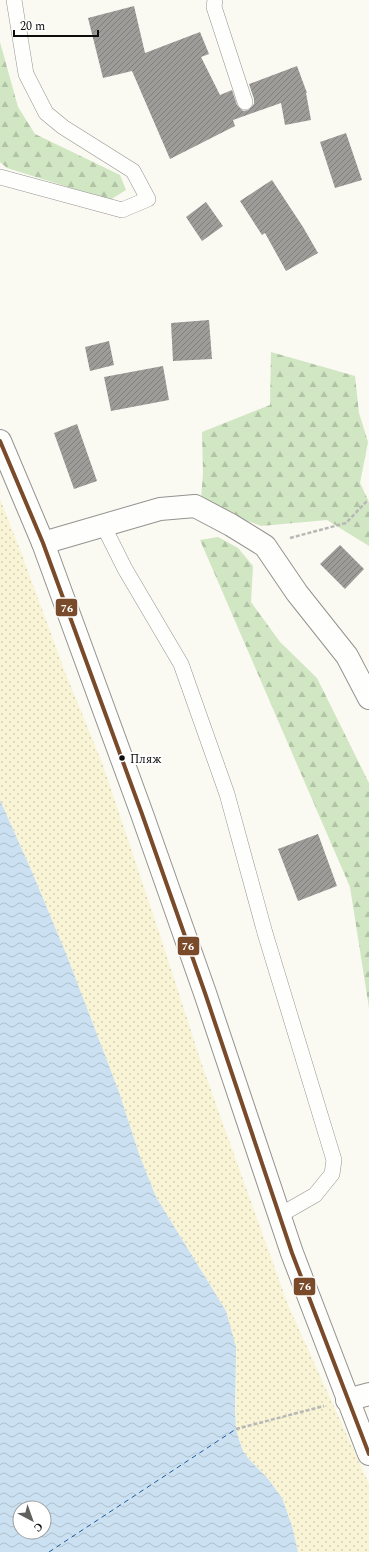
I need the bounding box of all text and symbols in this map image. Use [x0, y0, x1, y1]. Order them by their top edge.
scale bar [14, 12, 98, 38]
text: 20 m [20, 17, 45, 36]
line badge: 76 [55, 598, 78, 617]
text: 76 [61, 600, 73, 617]
place label: Пляж [130, 750, 162, 769]
marker: Пляж [117, 753, 127, 763]
line badge: 76 [177, 936, 200, 956]
text: 76 [182, 938, 194, 955]
line badge: 76 [293, 1277, 316, 1296]
text: 76 [299, 1278, 311, 1295]
north arrow [12, 1500, 52, 1540]
text: С [30, 1518, 47, 1536]

